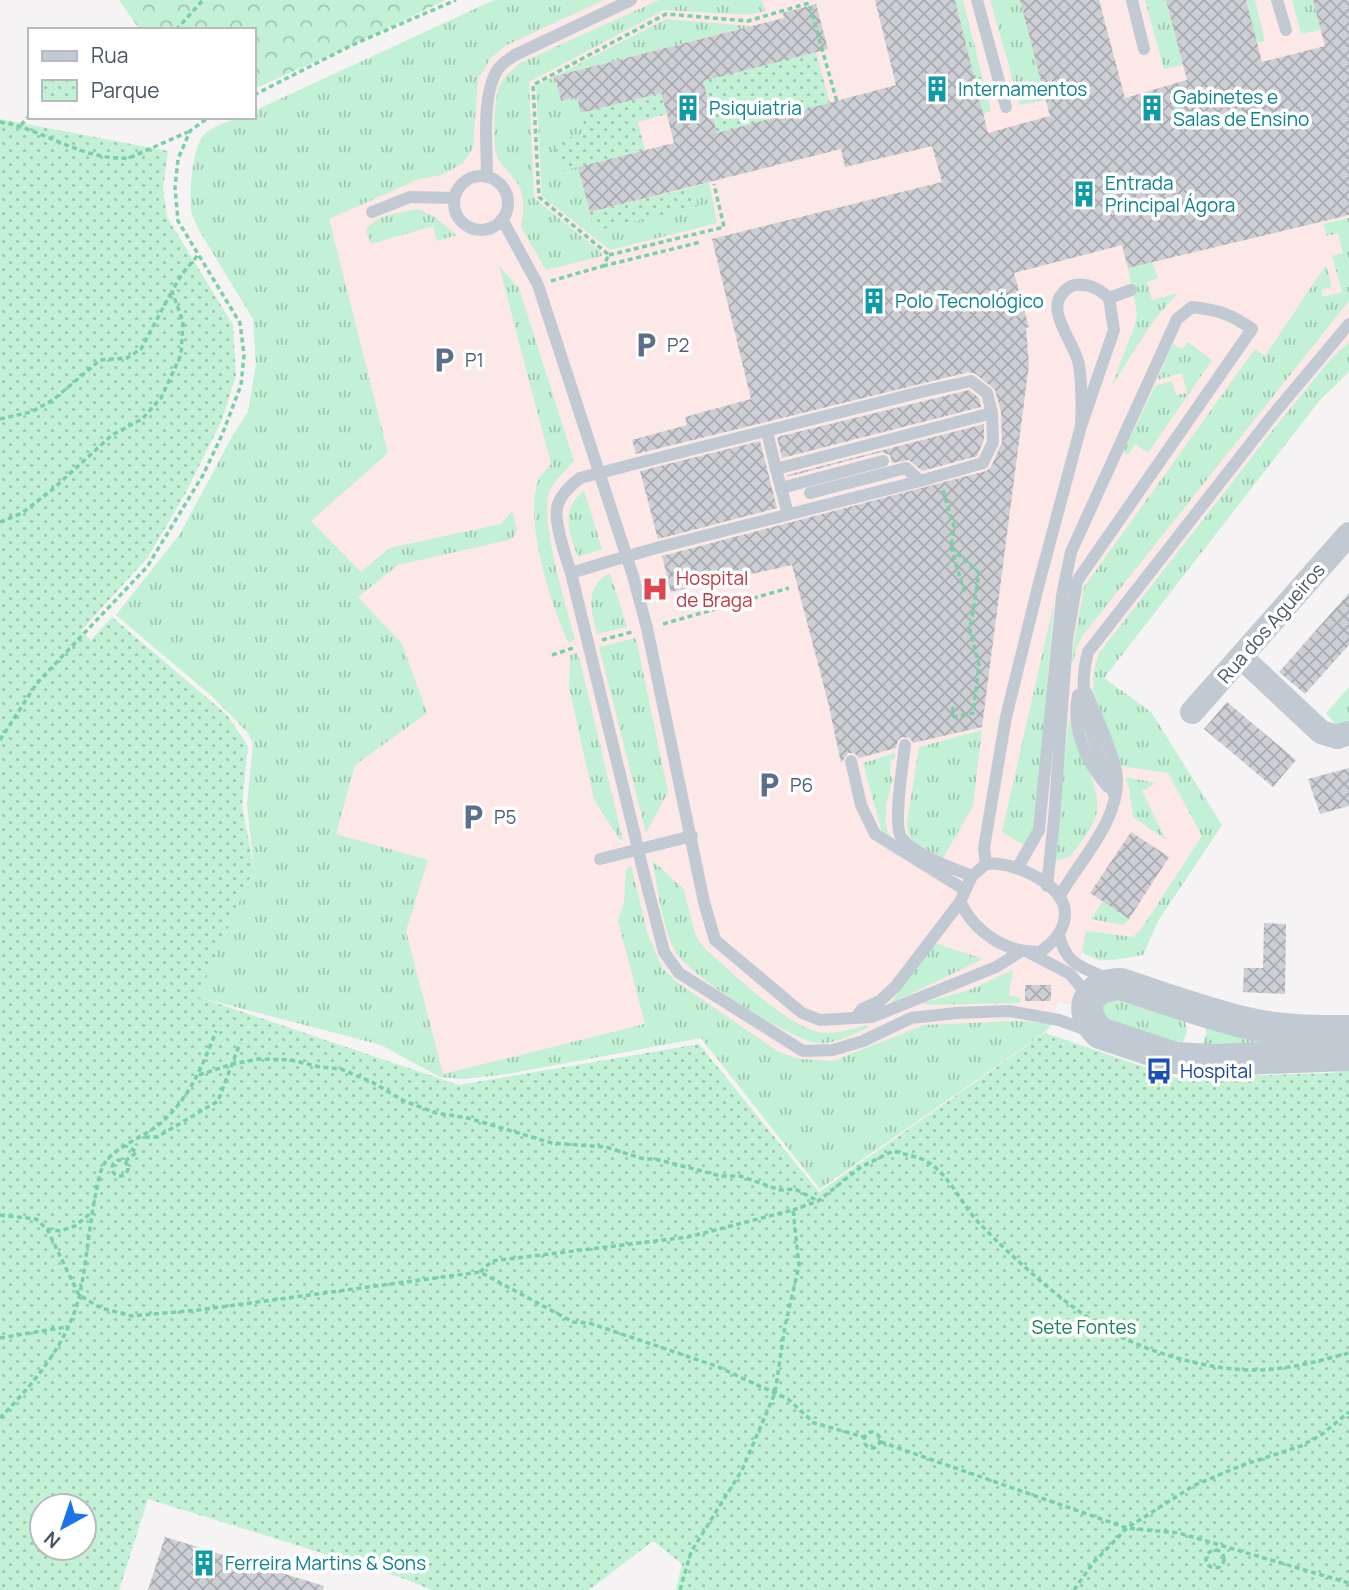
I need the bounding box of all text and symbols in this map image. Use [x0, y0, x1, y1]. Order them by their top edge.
legend [28, 28, 256, 119]
text: Rua [91, 41, 128, 69]
building icon: Internamentos [922, 74, 952, 104]
text: Parque [91, 76, 160, 104]
place label: Internamentos [958, 76, 1087, 102]
place label: Gabinetes e Salas de Ensino [1173, 84, 1309, 132]
building icon: Psiquiatria [673, 93, 703, 123]
building icon: Gabinetes e Salas de Ensino [1137, 93, 1167, 123]
place label: Psiquiatria [709, 95, 802, 121]
place label: Entrada Principal Ágora [1105, 170, 1235, 218]
building icon: Entrada Principal Ágora [1069, 179, 1099, 209]
building icon: Polo Tecnológico [859, 286, 889, 316]
place label: Polo Tecnológico [895, 288, 1044, 314]
parking icon: P2 [631, 330, 661, 360]
place label: P2 [667, 332, 689, 358]
parking icon: P1 [429, 345, 459, 375]
place label: P1 [465, 347, 484, 373]
street label: Rua dos Agueiros [1211, 557, 1331, 689]
place label: Hospital de Braga [676, 565, 753, 613]
hospital icon: Hospital de Braga [640, 574, 670, 604]
parking icon: P6 [754, 770, 784, 800]
place label: P6 [790, 772, 813, 798]
parking icon: P5 [458, 802, 488, 832]
place label: P5 [494, 804, 516, 830]
bus stop icon: Hospital [1144, 1056, 1174, 1086]
place label: Hospital [1180, 1058, 1252, 1084]
park label: Sete Fontes [1031, 1314, 1137, 1340]
north arrow [28, 1492, 98, 1562]
text: N [38, 1526, 66, 1554]
building icon: Ferreira Martins & Sons [189, 1548, 219, 1578]
place label: Ferreira Martins & Sons [225, 1550, 426, 1576]

